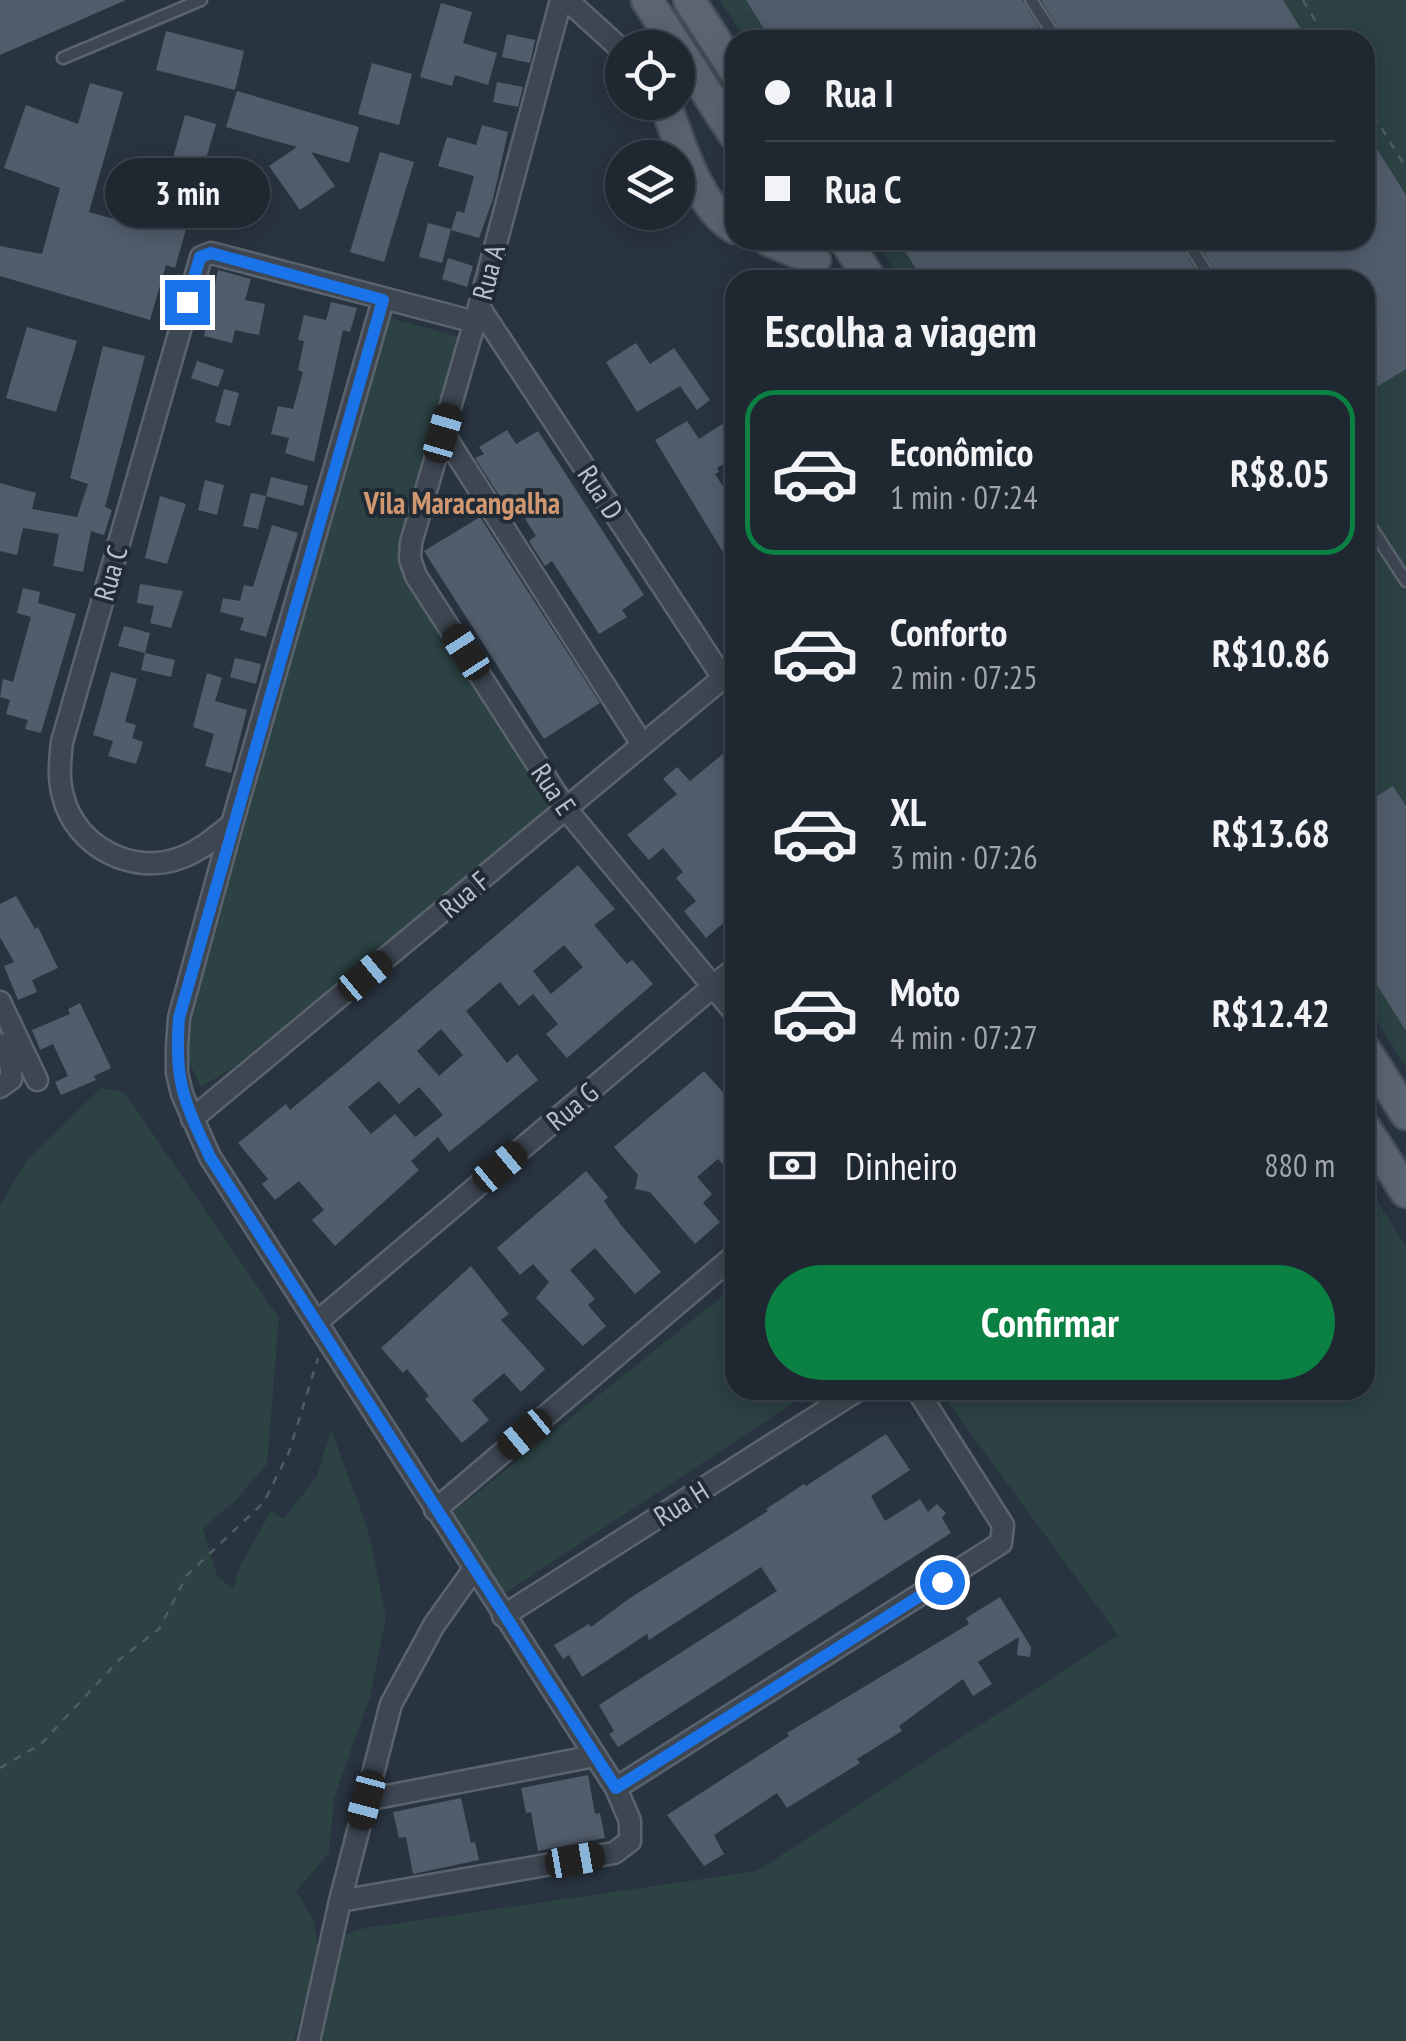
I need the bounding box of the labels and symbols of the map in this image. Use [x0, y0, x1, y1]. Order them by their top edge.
callout: 3 min [104, 157, 270, 227]
street label: Rua A [463, 240, 513, 303]
route end [165, 280, 210, 325]
car [420, 400, 466, 466]
street label: Rua D [570, 458, 632, 526]
district label: Vila Maracangalha [363, 483, 560, 522]
street label: Rua C [85, 541, 135, 605]
car [437, 619, 495, 685]
street label: Rua E [523, 756, 585, 822]
street label: Rua F [431, 862, 497, 926]
car [332, 945, 398, 1007]
street label: Rua G [538, 1074, 606, 1138]
car [467, 1136, 533, 1198]
car [492, 1403, 558, 1465]
street label: Rua H [647, 1472, 715, 1534]
route start [920, 1560, 965, 1605]
car [344, 1767, 388, 1833]
car [543, 1840, 607, 1880]

